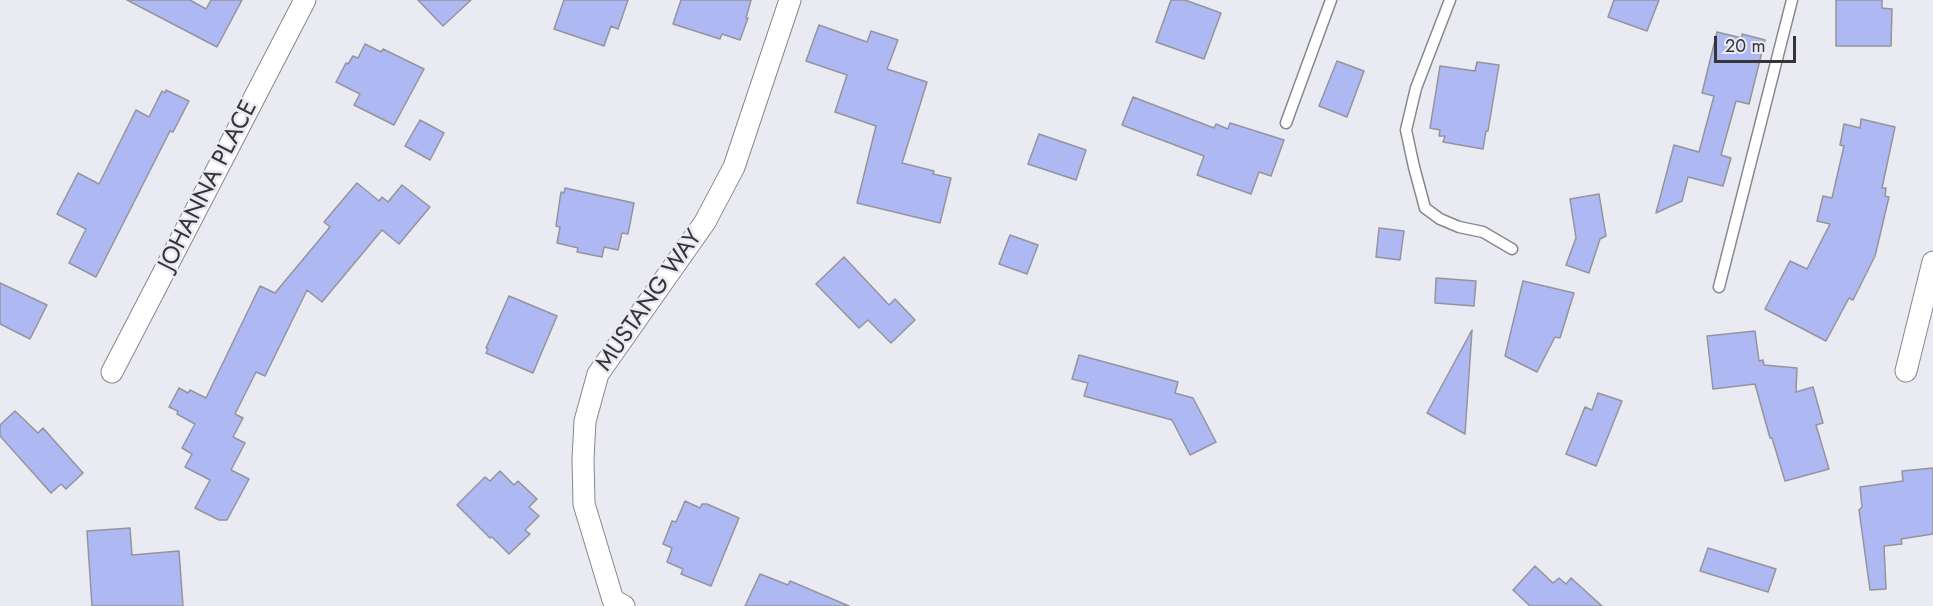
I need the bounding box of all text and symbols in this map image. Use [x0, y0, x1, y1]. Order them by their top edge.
scale bar [1717, 24, 1800, 62]
text: 20 m [1725, 33, 1765, 59]
street label: JOHANNA PLACE [154, 96, 264, 276]
street label: MUSTANG WAY [591, 225, 709, 377]

